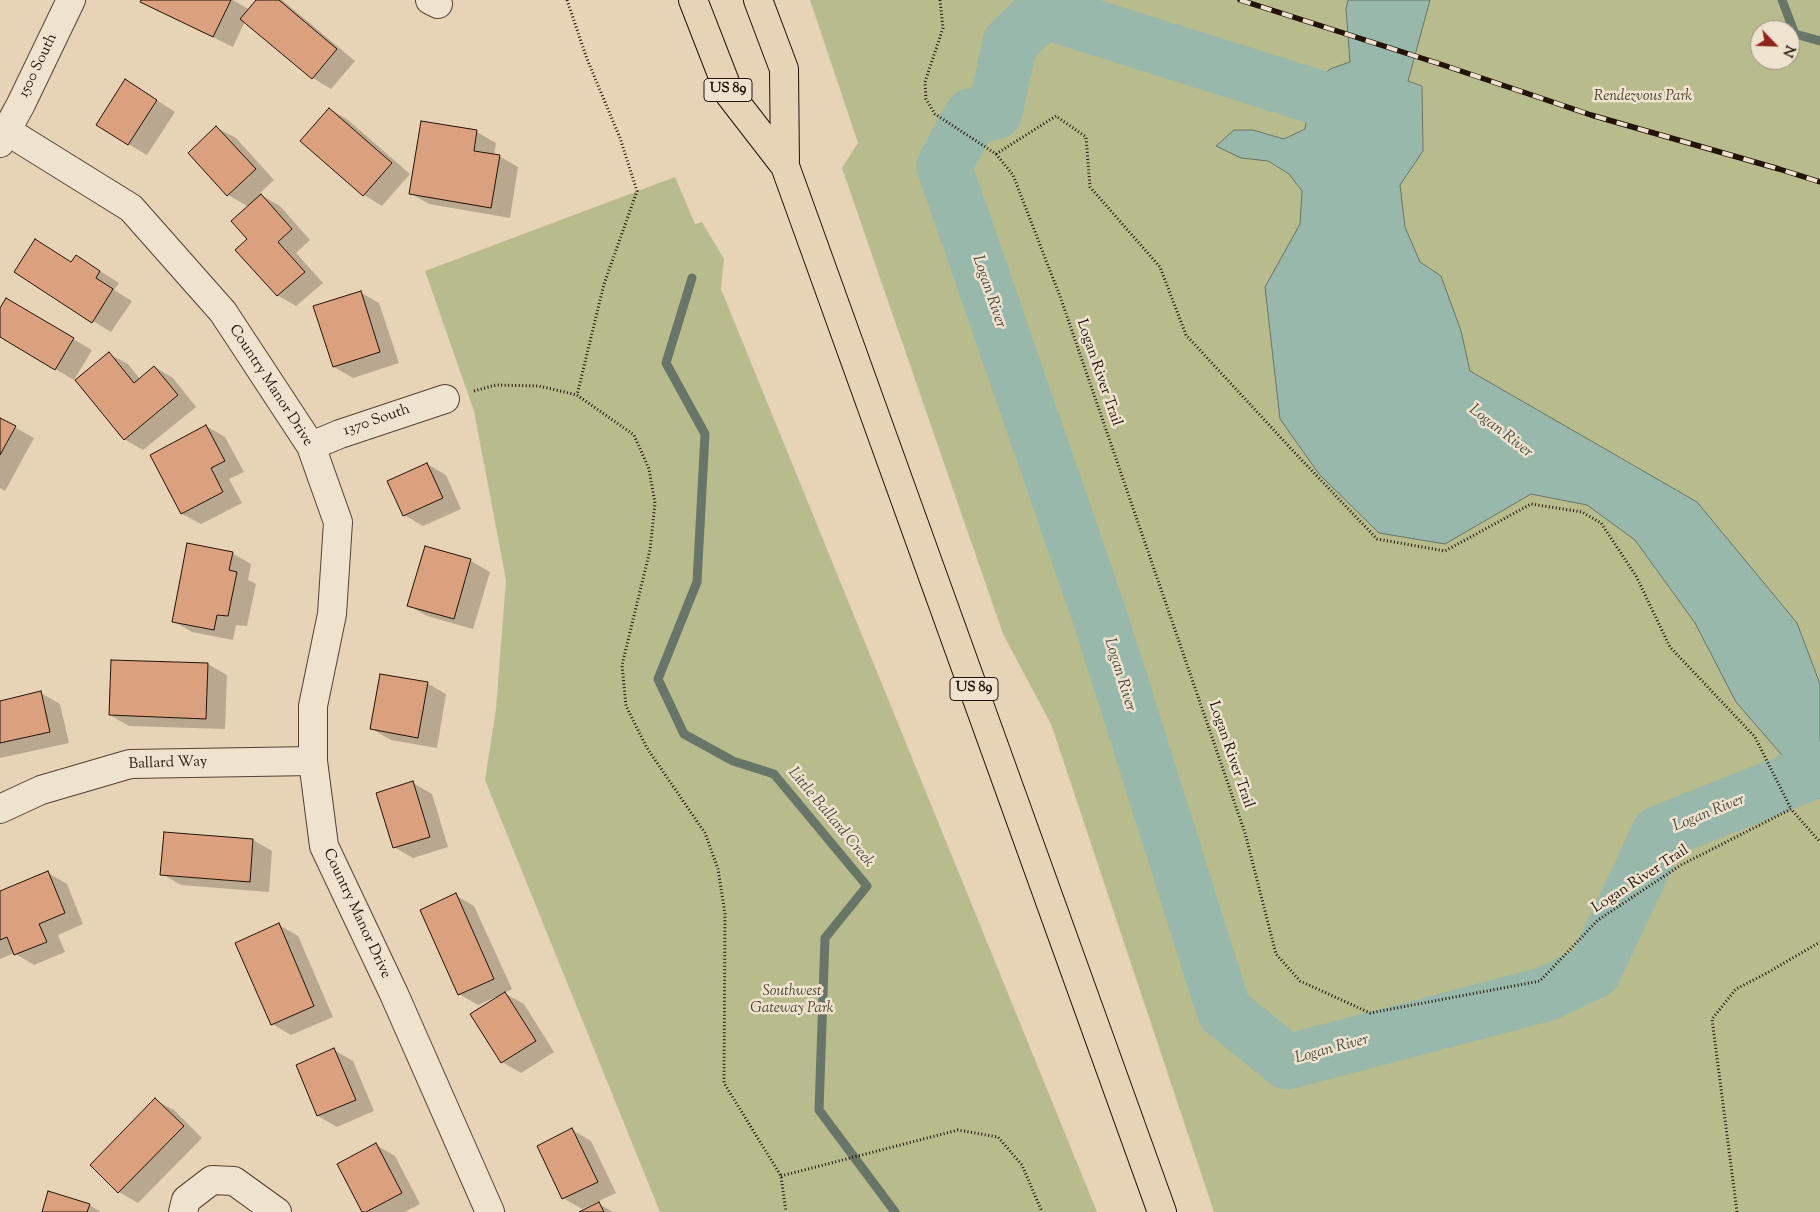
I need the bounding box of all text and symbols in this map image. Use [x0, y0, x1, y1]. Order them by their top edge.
north arrow [1750, 20, 1800, 70]
street label: 1500 South [16, 31, 62, 101]
text: N [1776, 42, 1799, 60]
road number: US 89 [704, 78, 752, 102]
park label: Rendezvous Park [1594, 88, 1692, 106]
water label: Logan River [967, 253, 1009, 331]
street label: Logan River Trail [1071, 317, 1125, 429]
street label: Country Manor Drive [224, 322, 316, 450]
street label: 1370 South [341, 401, 413, 441]
water label: Logan River [1464, 401, 1536, 463]
water label: Logan River [1099, 636, 1139, 714]
road number: US 89 [950, 678, 998, 701]
street label: Logan River Trail [1203, 699, 1257, 811]
street label: Ballard Way [128, 754, 208, 774]
water label: Little Ballard Creek [783, 764, 877, 872]
water label: Logan River [1670, 791, 1748, 837]
street label: Logan River Trail [1589, 842, 1693, 918]
street label: Country Manor Drive [318, 846, 394, 982]
park label: Southwest Gateway Park [750, 983, 834, 1018]
water label: Logan River [1293, 1031, 1371, 1069]

